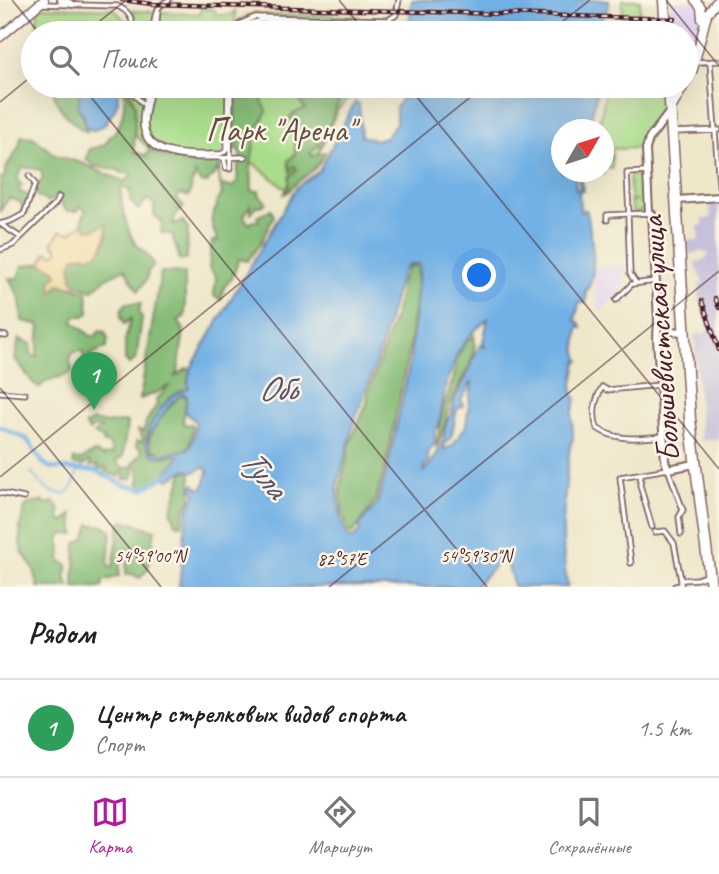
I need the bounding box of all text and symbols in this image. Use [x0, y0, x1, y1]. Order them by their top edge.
search box [21, 21, 698, 98]
icon: search [45, 41, 83, 79]
text: Поиск [101, 43, 156, 76]
park label: Парк "Арена" [206, 109, 361, 151]
north arrow [551, 119, 614, 182]
street label: Большевистская улица [630, 213, 690, 463]
your location [462, 258, 496, 292]
pin: 1 [71, 352, 117, 410]
water label: Обь [258, 366, 301, 411]
water label: Тула [230, 439, 300, 510]
text: 54°59'00"N [115, 545, 189, 567]
text: 54°59'30"N [441, 545, 515, 567]
text: 82°57'E [317, 548, 369, 570]
text: Рядом [28, 614, 95, 652]
text: Центр стрелковых видов спорта [95, 697, 405, 730]
text: 1 [46, 714, 56, 743]
text: 1.5 km [638, 714, 691, 743]
text: Спорт [95, 730, 145, 759]
tab: Карта [88, 793, 132, 859]
tab: Маршрут [309, 793, 371, 859]
tab: Сохранённые [548, 793, 631, 859]

